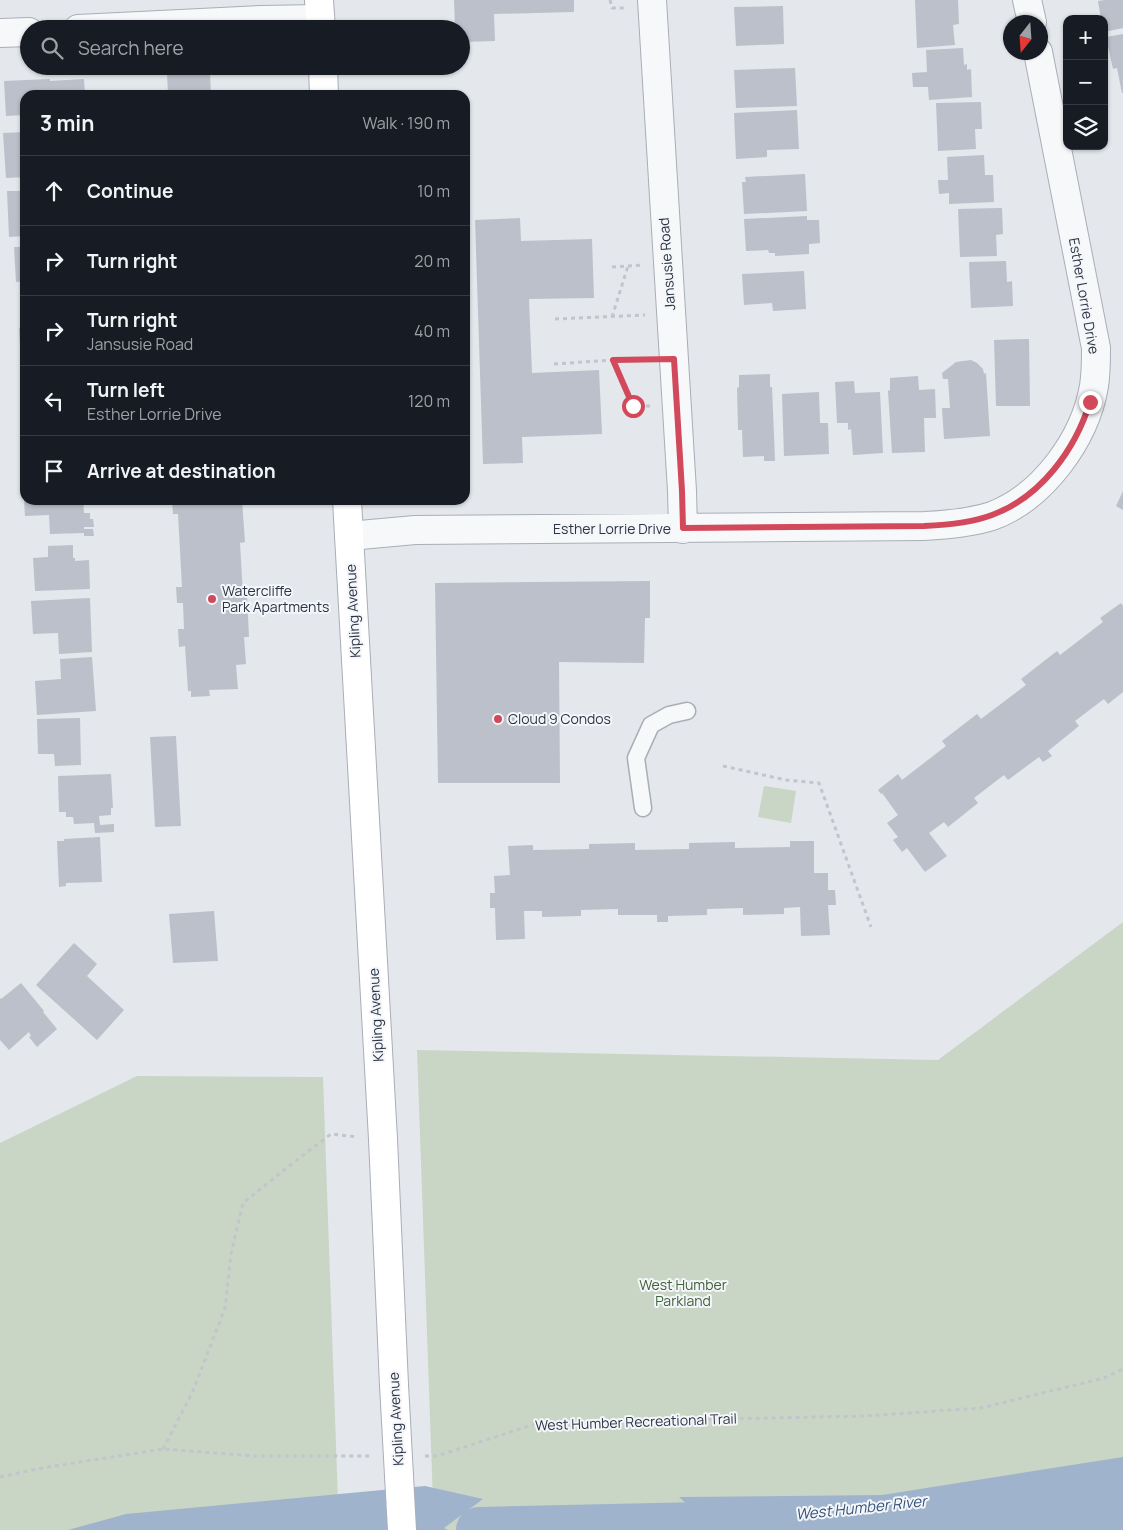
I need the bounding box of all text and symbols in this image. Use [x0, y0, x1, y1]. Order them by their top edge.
north arrow [1003, 15, 1048, 60]
map controls [1063, 15, 1108, 150]
button: + [1063, 15, 1108, 60]
search box [20, 20, 470, 75]
icon: search [38, 34, 66, 62]
text: Search here [78, 35, 184, 61]
button: − [1063, 60, 1108, 105]
button: layers [1063, 105, 1108, 150]
text: 3 min [40, 109, 94, 137]
text: Walk · 190 m [362, 112, 450, 134]
icon: ahead [40, 177, 68, 205]
text: Continue [87, 178, 173, 204]
text: 10 m [417, 180, 450, 202]
street label: Jansusie Road [654, 217, 679, 311]
street label: Esther Lorrie Drive [1065, 236, 1104, 356]
icon: right [40, 247, 68, 275]
text: Turn right [87, 248, 177, 274]
text: 20 m [414, 250, 450, 272]
text: Turn right [87, 307, 177, 333]
icon: right [40, 317, 68, 345]
text: 40 m [414, 320, 450, 342]
text: Jansusie Road [87, 333, 193, 355]
text: Turn left [87, 377, 165, 403]
icon: left [40, 387, 68, 415]
text: 120 m [408, 390, 450, 412]
route end [1079, 391, 1102, 414]
route start [622, 395, 645, 418]
text: Esther Lorrie Drive [87, 403, 222, 425]
icon: arrive [40, 457, 68, 485]
text: Arrive at destination [87, 458, 276, 484]
street label: Esther Lorrie Drive [553, 519, 671, 538]
street label: Kipling Avenue [341, 564, 364, 658]
place label: Watercliffe Park Apartments [222, 581, 329, 616]
marker: Watercliffe Park Apartments [206, 593, 218, 605]
place label: Cloud 9 Condos [508, 709, 611, 728]
marker: Cloud 9 Condos [492, 713, 504, 725]
street label: Kipling Avenue [364, 968, 387, 1062]
park label: West Humber Parkland [639, 1275, 727, 1310]
street label: Kipling Avenue [384, 1372, 407, 1466]
street label: West Humber Recreational Trail [535, 1408, 737, 1435]
water label: West Humber River [795, 1490, 930, 1525]

